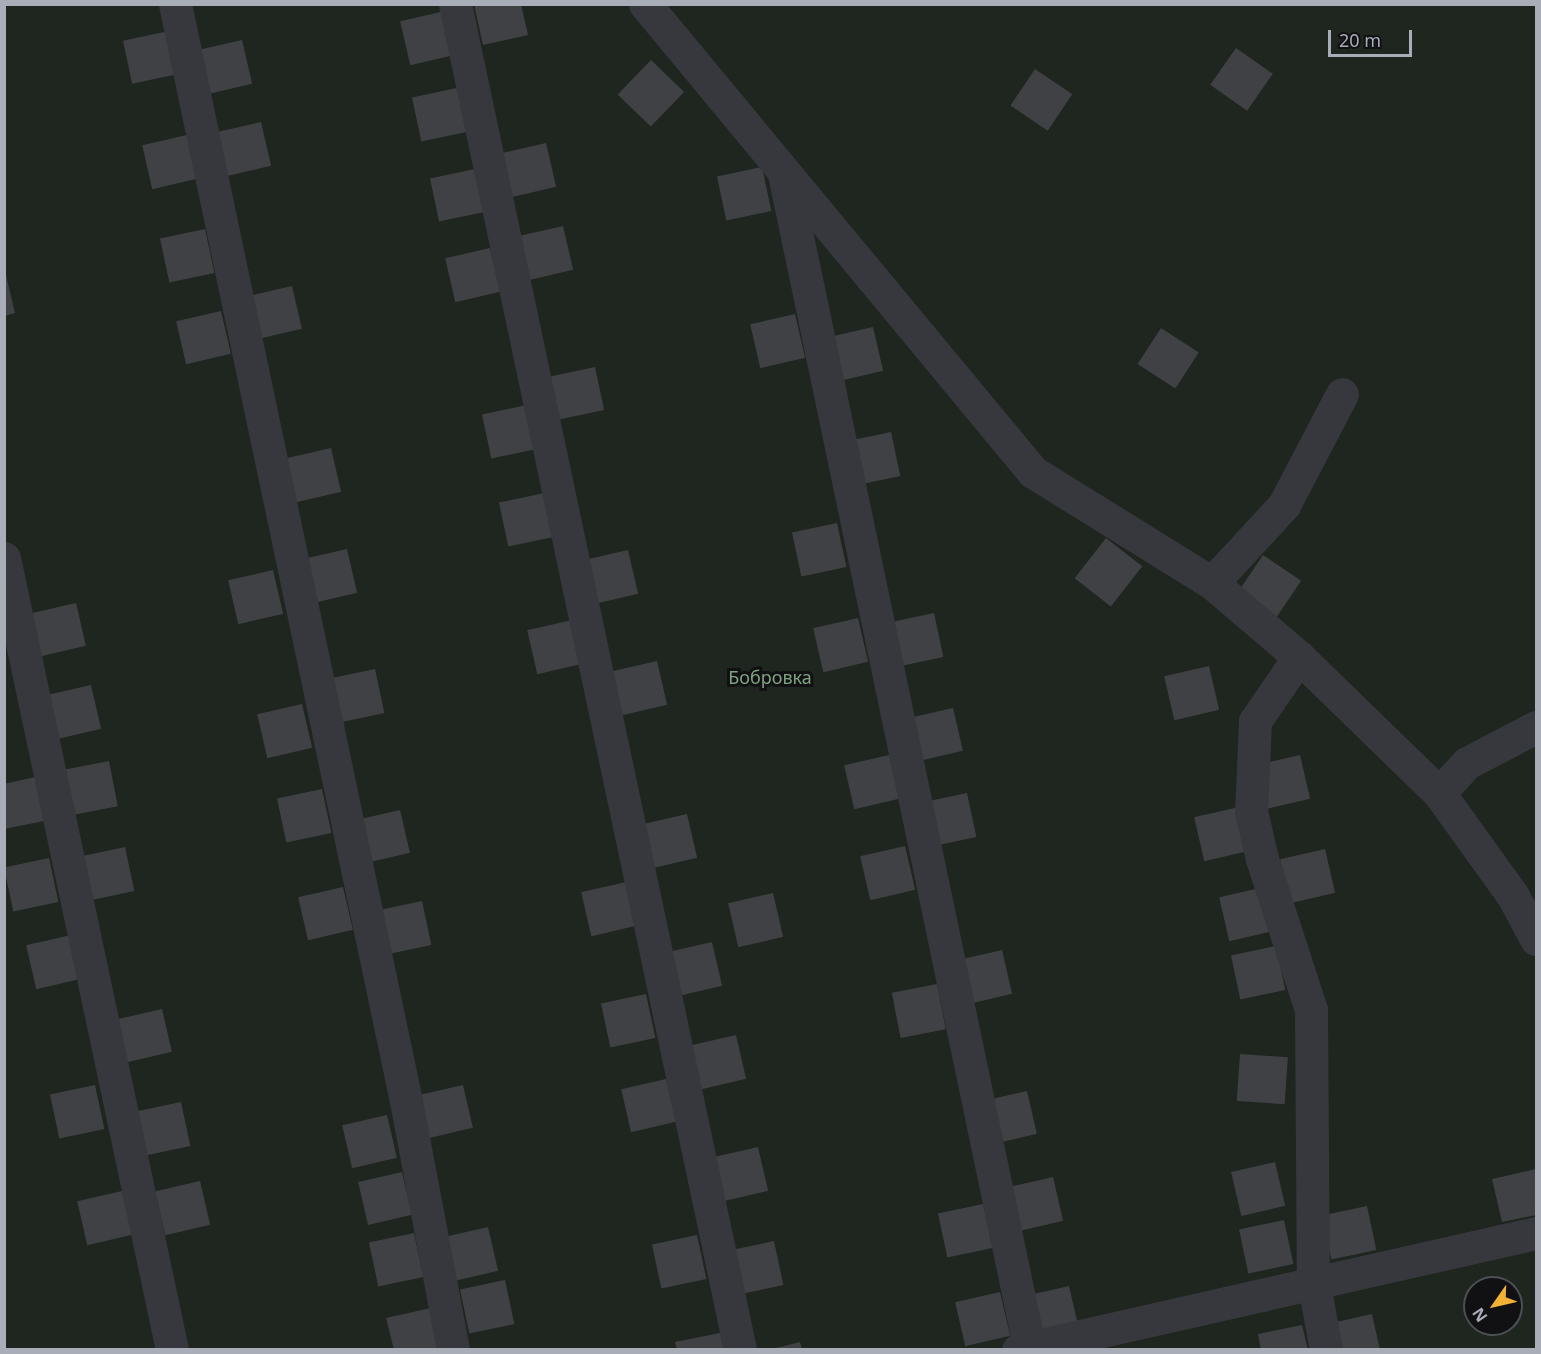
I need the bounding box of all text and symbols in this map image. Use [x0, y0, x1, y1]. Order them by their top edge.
scale bar [1331, 18, 1415, 56]
text: 20 m [1339, 28, 1381, 52]
park label: Бобровка [728, 666, 812, 688]
north arrow [1463, 1276, 1523, 1336]
text: N [1467, 1303, 1492, 1326]

